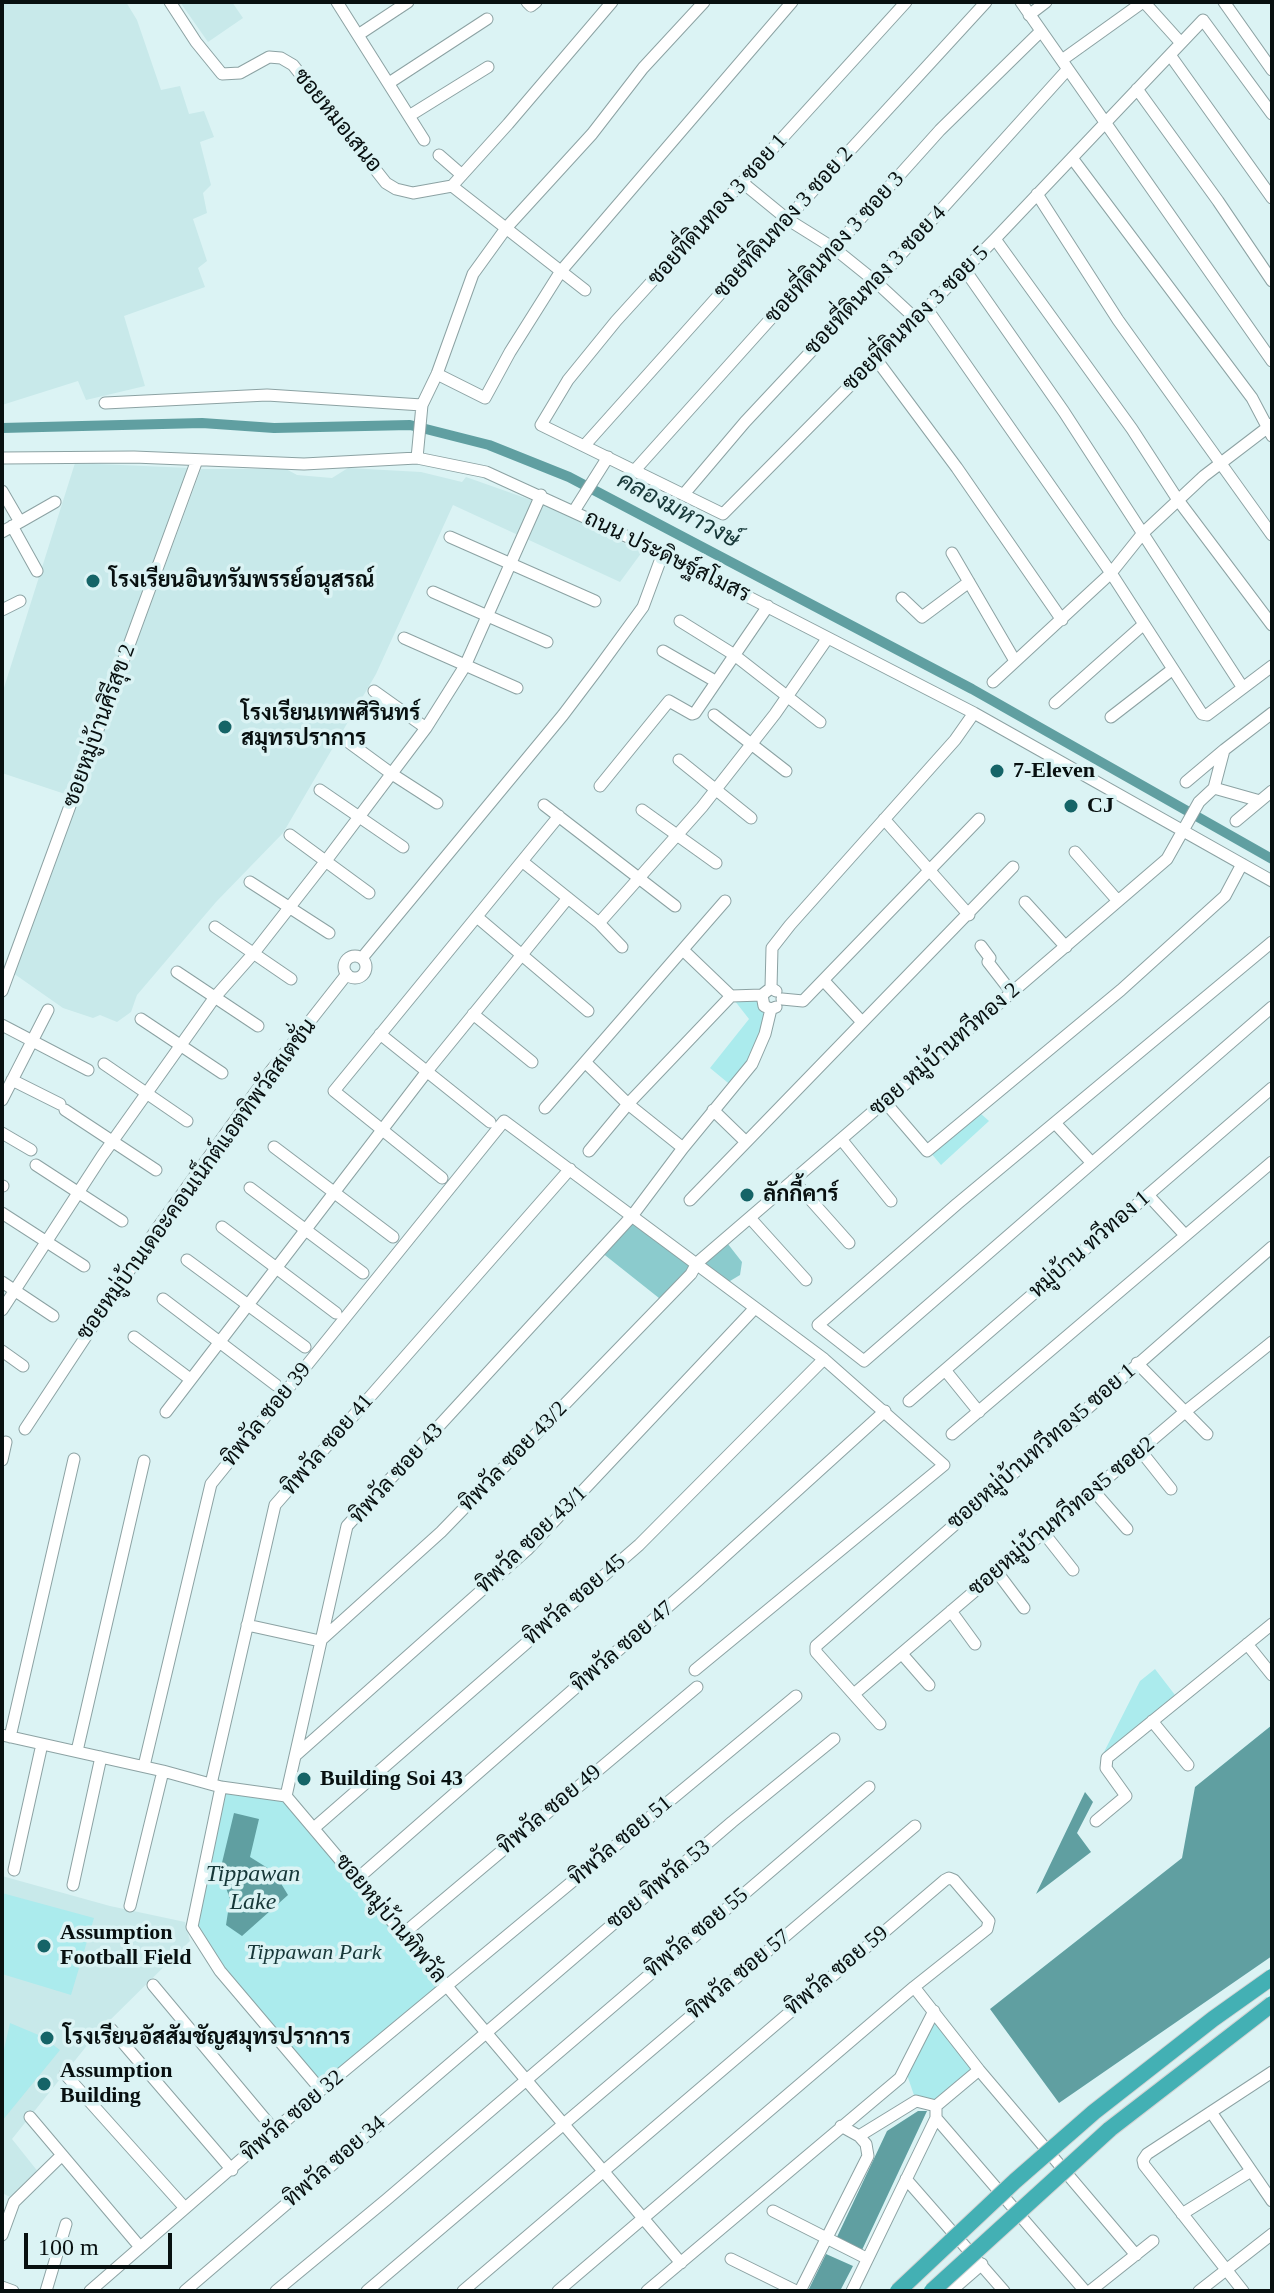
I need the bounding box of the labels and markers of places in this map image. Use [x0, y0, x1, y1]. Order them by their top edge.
place label: โรงเรียนอินทรัมพรรย์อนุสรณ์ [109, 568, 374, 594]
marker: โรงเรียนอินทรัมพรรย์อนุสรณ์ [84, 572, 102, 590]
place label: โรงเรียนเทพศิรินทร์ สมุทรปราการ [241, 701, 420, 752]
marker: โรงเรียนเทพศิรินทร์ สมุทรปราการ [216, 718, 234, 736]
place label: 7-Eleven [1013, 758, 1095, 784]
marker: 7-Eleven [988, 762, 1006, 780]
place label: CJ [1087, 793, 1114, 819]
marker: CJ [1062, 797, 1080, 815]
place label: ลักกี้คาร์ [763, 1182, 838, 1208]
marker: ลักกี้คาร์ [738, 1186, 756, 1204]
place label: Building Soi 43 [320, 1766, 463, 1792]
marker: Building Soi 43 [295, 1770, 313, 1788]
place label: Assumption Football Field [60, 1920, 191, 1972]
marker: Assumption Football Field [35, 1937, 53, 1955]
place label: โรงเรียนอัสสัมชัญสมุทรปราการ [63, 2025, 350, 2051]
marker: โรงเรียนอัสสัมชัญสมุทรปราการ [38, 2029, 56, 2047]
place label: Assumption Building [60, 2058, 172, 2110]
marker: Assumption Building [35, 2075, 53, 2093]

